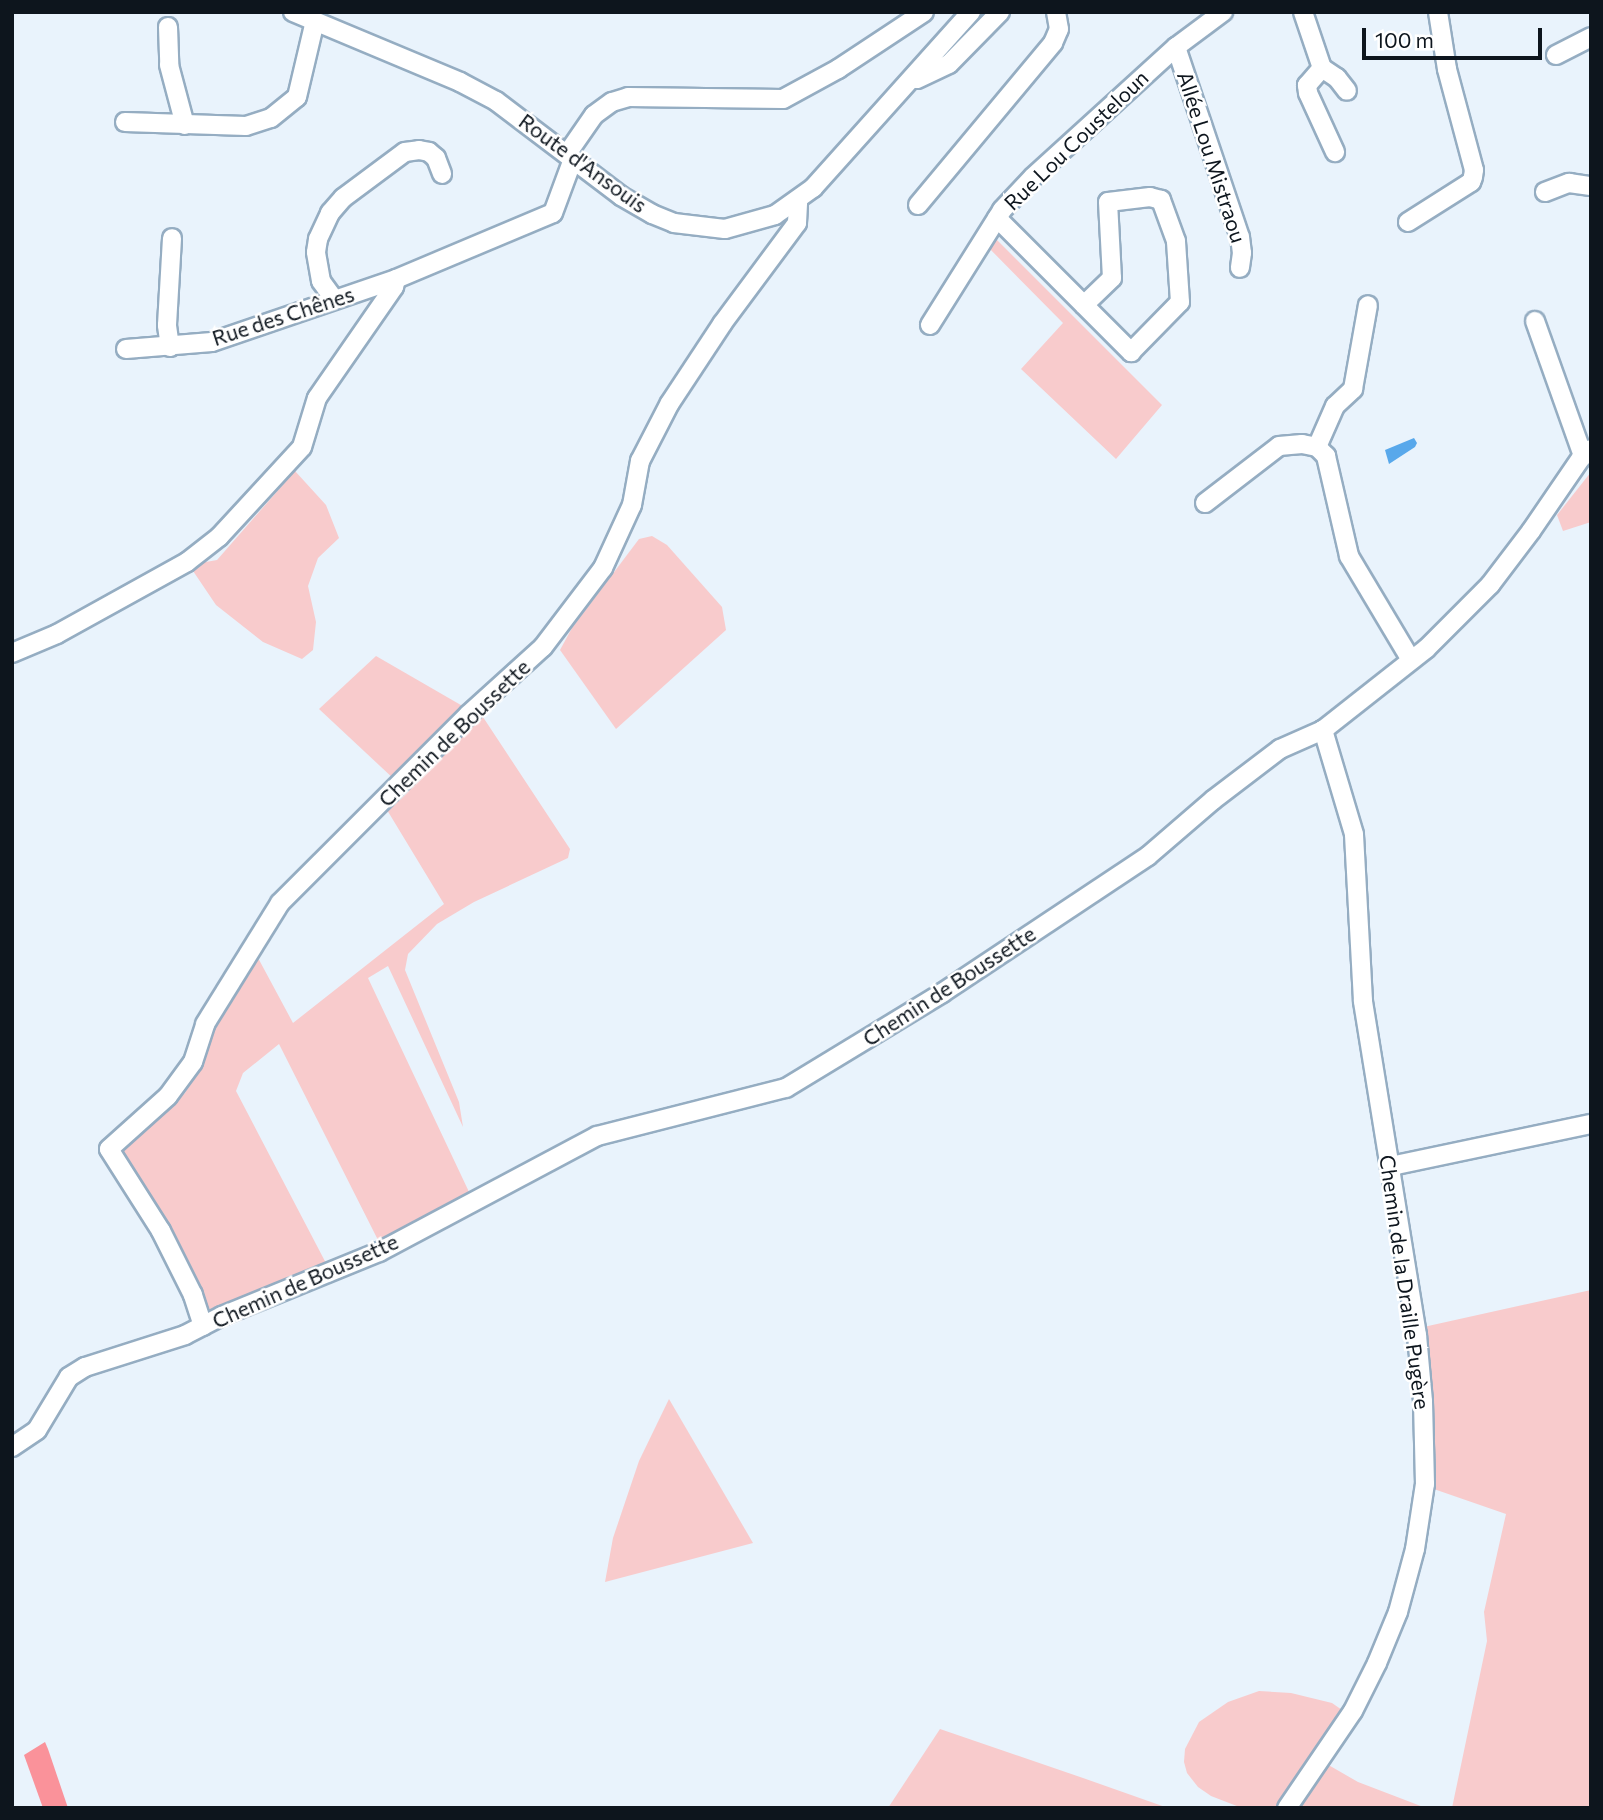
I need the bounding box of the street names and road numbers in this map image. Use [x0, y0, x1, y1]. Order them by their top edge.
street label: Rue Lou Cousteloun [999, 65, 1153, 215]
street label: Allée Lou Mistraou [1172, 68, 1252, 246]
street label: Route d'Ansouis [514, 108, 652, 218]
street label: Rue des Chênes [209, 281, 357, 351]
street label: Chemin de Boussette [373, 654, 535, 812]
street label: Chemin de Boussette [858, 921, 1040, 1051]
street label: Chemin de la Draille Pugère [1375, 1153, 1435, 1411]
street label: Chemin de Boussette [208, 1229, 402, 1333]

